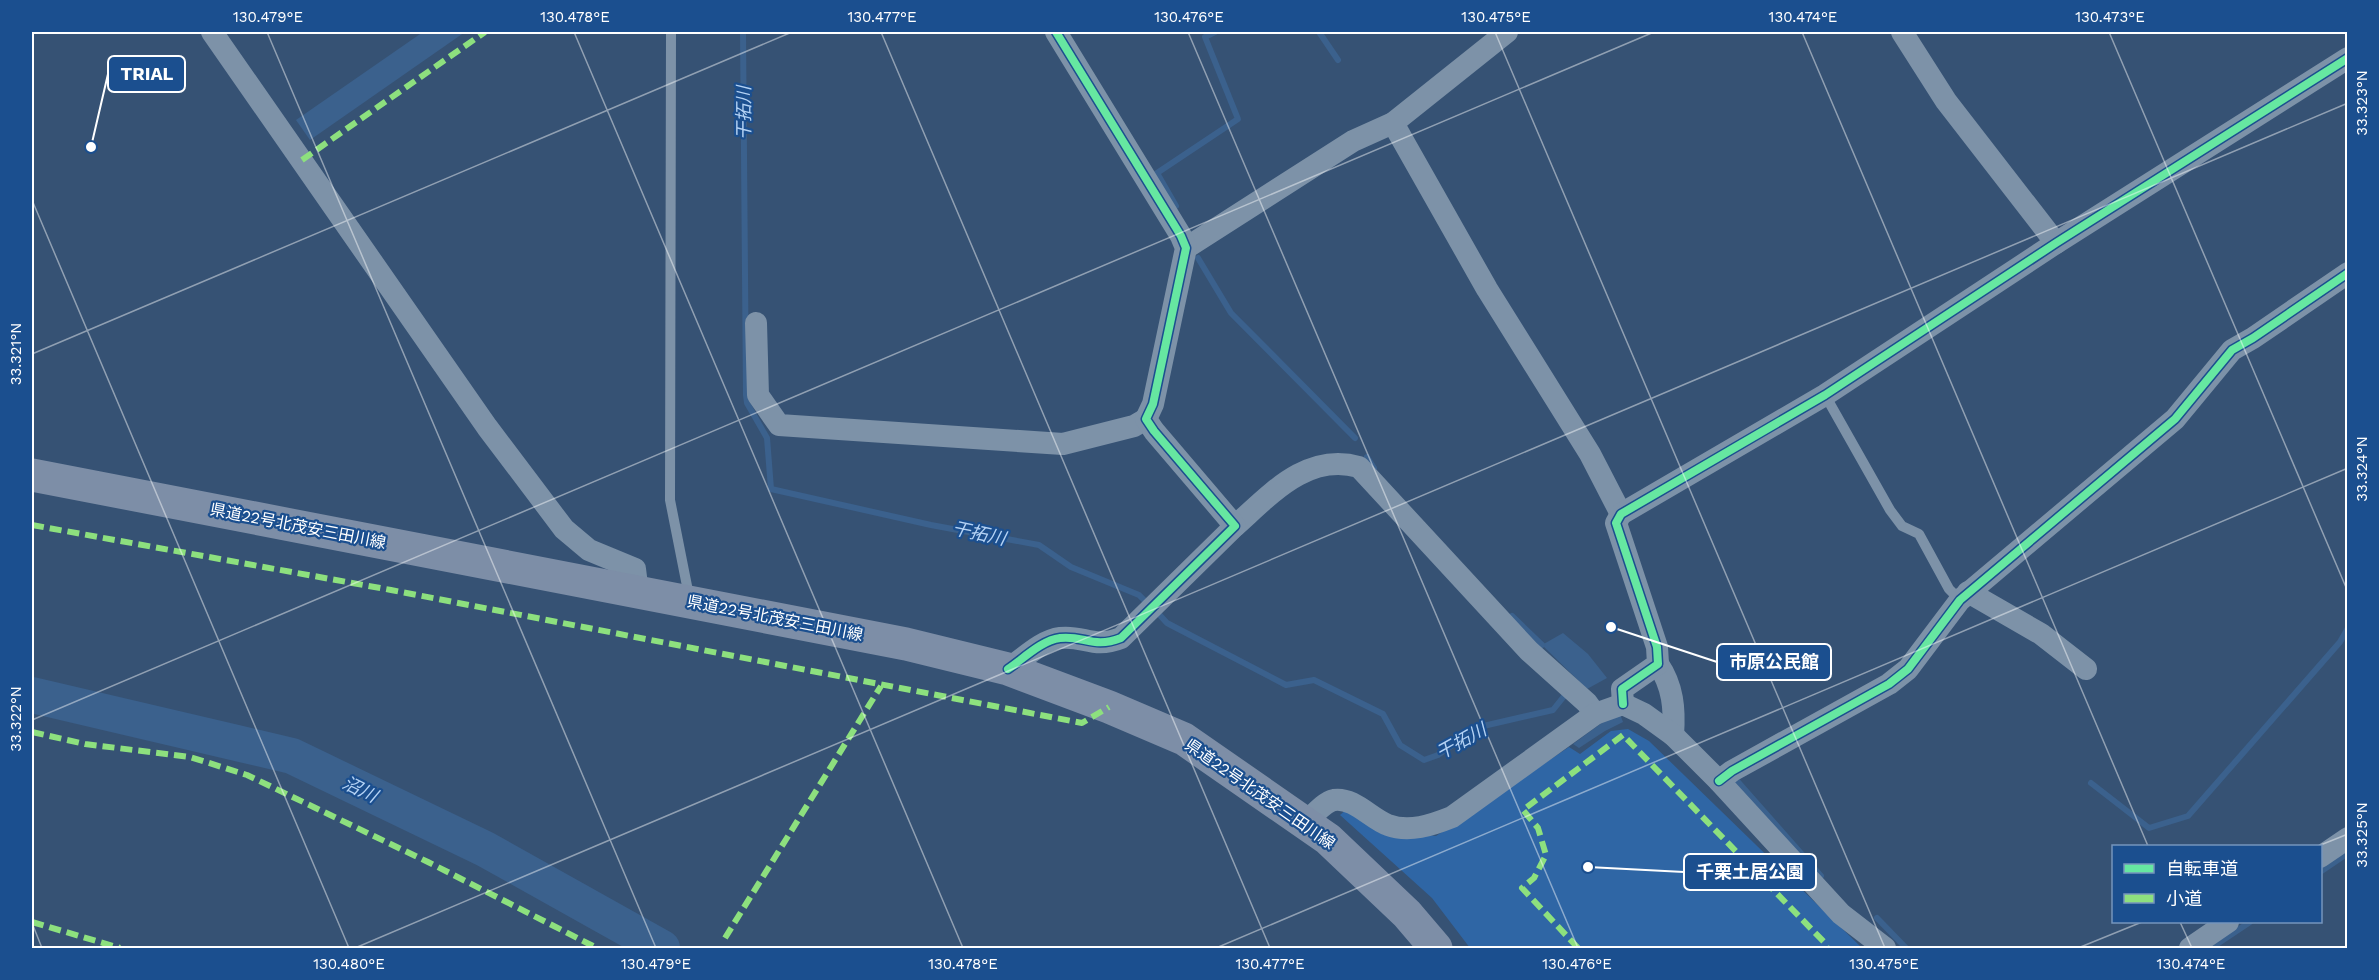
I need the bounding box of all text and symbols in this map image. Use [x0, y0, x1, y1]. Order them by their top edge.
text: 130.479°E [233, 8, 303, 26]
text: 130.478°E [540, 8, 610, 26]
text: 130.477°E [847, 8, 917, 26]
text: 130.476°E [1154, 8, 1224, 26]
text: 130.475°E [1461, 8, 1531, 26]
text: 130.474°E [1769, 8, 1837, 26]
text: 130.473°E [2075, 8, 2145, 26]
callout: TRIAL [108, 56, 185, 92]
text: TRIAL [121, 63, 174, 84]
text: 33.323°N [2353, 70, 2371, 136]
water label: 干拓川 [733, 84, 754, 140]
text: 33.321°N [7, 323, 25, 385]
text: 33.324°N [2353, 436, 2371, 502]
street label: 県道22号北茂安三田川線 [208, 500, 388, 552]
water label: 干拓川 [950, 517, 1010, 549]
street label: 県道22号北茂安三田川線 [685, 592, 865, 644]
callout: 市原公民館 [1717, 644, 1831, 680]
text: 市原公民館 [1729, 651, 1819, 672]
text: 33.322°N [7, 686, 25, 752]
water label: 干拓川 [1432, 718, 1491, 763]
street label: 県道22号北茂安三田川線 [1181, 735, 1339, 853]
water label: 沼川 [339, 772, 383, 807]
text: 33.325°N [2353, 802, 2371, 868]
legend [2112, 845, 2322, 923]
callout: 千栗土居公園 [1684, 854, 1816, 890]
text: 自転車道 [2166, 858, 2238, 879]
text: 千栗土居公園 [1696, 861, 1804, 882]
text: 小道 [2166, 888, 2202, 909]
text: 130.480°E [313, 955, 385, 973]
text: 130.479°E [621, 955, 691, 973]
text: 130.478°E [928, 955, 998, 973]
text: 130.477°E [1235, 955, 1305, 973]
text: 130.476°E [1542, 955, 1612, 973]
text: 130.475°E [1849, 955, 1919, 973]
text: 130.474°E [2157, 955, 2225, 973]

